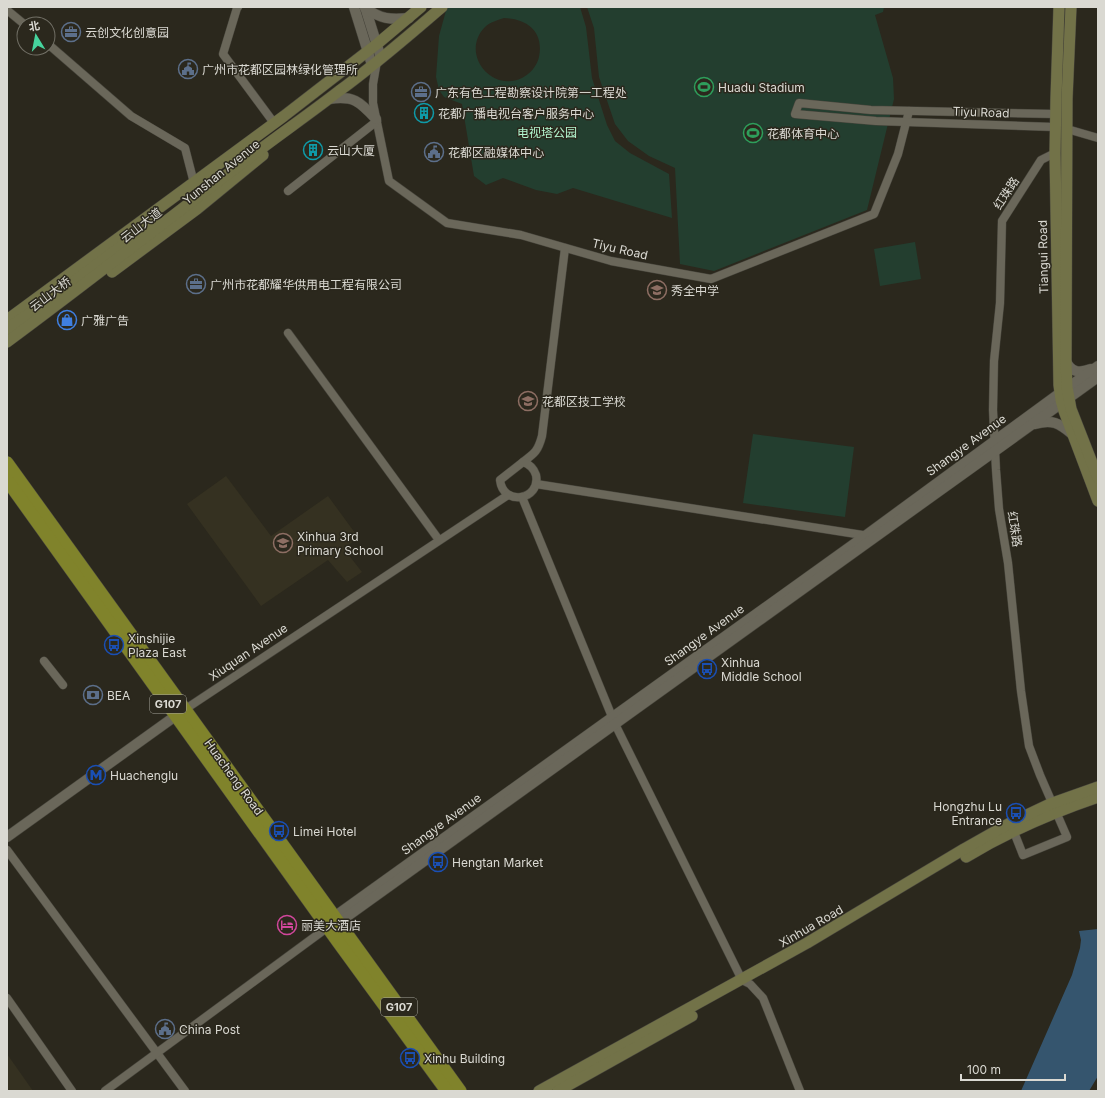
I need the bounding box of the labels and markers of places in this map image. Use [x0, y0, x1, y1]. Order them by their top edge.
office icon: 云创文化创意园 [60, 21, 82, 43]
place label: 云创文化创意园 [85, 25, 169, 40]
public building icon: 广州市花都区园林绿化管理所 [177, 58, 199, 80]
place label: 广州市花都区园林绿化管理所 [202, 62, 358, 77]
sports icon: Huadu Stadium [693, 76, 715, 98]
place label: Huadu Stadium [718, 80, 805, 95]
office icon: 广东有色工程勘察设计院第一工程处 [410, 81, 432, 103]
place label: 广东有色工程勘察设计院第一工程处 [435, 85, 627, 100]
building icon: 花都广播电视台客户服务中心 [413, 102, 435, 124]
place label: 花都广播电视台客户服务中心 [438, 106, 594, 121]
sports icon: 花都体育中心 [742, 122, 764, 144]
place label: 花都体育中心 [767, 126, 839, 141]
building icon: 云山大厦 [302, 139, 324, 161]
public building icon: 花都区融媒体中心 [423, 141, 445, 163]
place label: 云山大厦 [327, 143, 375, 158]
place label: 花都区融媒体中心 [448, 145, 544, 160]
office icon: 广州市花都耀华供用电工程有限公司 [185, 273, 207, 295]
place label: 广州市花都耀华供用电工程有限公司 [210, 277, 402, 292]
school or university icon: 秀全中学 [646, 279, 668, 301]
place label: 秀全中学 [671, 283, 719, 298]
shop icon: 广雅广告 [56, 309, 78, 331]
place label: 广雅广告 [81, 313, 129, 328]
school or university icon: 花都区技工学校 [517, 390, 539, 412]
place label: 花都区技工学校 [542, 394, 626, 409]
place label: Xinhua 3rd Primary School [297, 529, 383, 558]
school or university icon: Xinhua 3rd Primary School [272, 532, 294, 554]
place label: Xinshijie Plaza East [128, 631, 186, 660]
bus stop icon: Xinshijie Plaza East [103, 634, 125, 656]
place label: Xinhua Middle School [721, 655, 802, 684]
bus stop icon: Xinhua Middle School [696, 658, 718, 680]
bank icon: BEA [82, 684, 104, 706]
place label: BEA [107, 688, 130, 703]
metro station icon: Huachenglu [85, 764, 107, 786]
place label: Huachenglu [110, 768, 178, 783]
place label: Hongzhu Lu Entrance [933, 799, 1002, 828]
bus stop icon: Hongzhu Lu Entrance [1005, 802, 1027, 824]
bus stop icon: Limei Hotel [268, 820, 290, 842]
place label: Limei Hotel [293, 824, 356, 839]
bus stop icon: Hengtan Market [427, 851, 449, 873]
place label: Hengtan Market [452, 855, 543, 870]
hotel icon: 丽美大酒店 [276, 914, 298, 936]
place label: 丽美大酒店 [301, 918, 361, 933]
public building icon: China Post [154, 1018, 176, 1040]
place label: China Post [179, 1022, 240, 1037]
bus stop icon: Xinhu Building [399, 1047, 421, 1069]
place label: Xinhu Building [424, 1051, 505, 1066]

